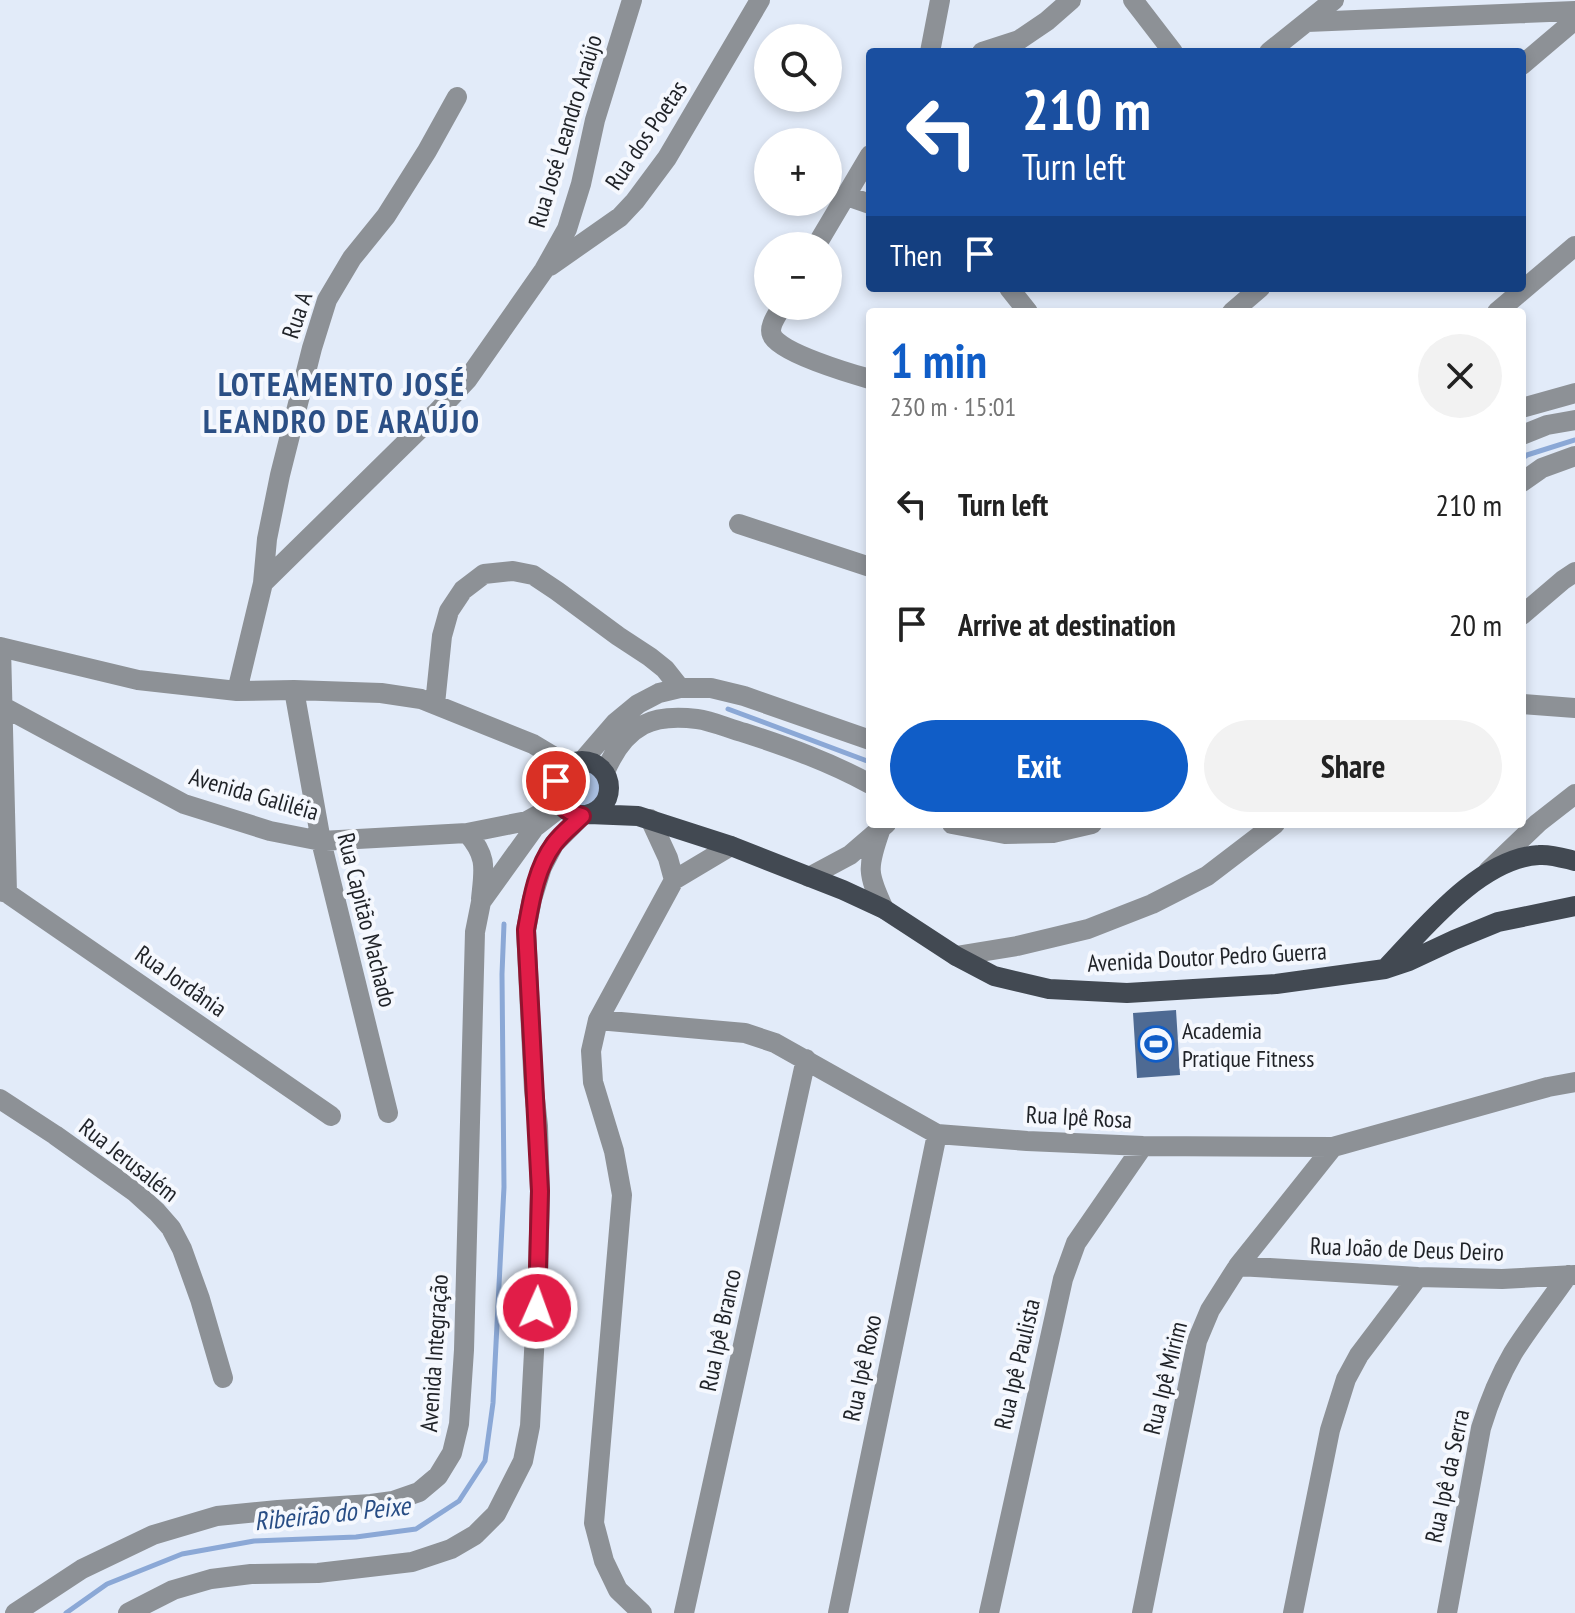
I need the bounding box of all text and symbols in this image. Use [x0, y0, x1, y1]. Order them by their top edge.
map controls [754, 24, 842, 320]
button: search [754, 24, 842, 112]
street label: Rua José Leandro Araújo [521, 31, 609, 231]
text: 210 m [1022, 73, 1151, 145]
street label: Rua dos Poetas [598, 74, 694, 196]
icon: left [890, 80, 994, 184]
button: + [754, 128, 842, 216]
text: Turn left [1022, 143, 1126, 190]
button: − [754, 232, 842, 320]
icon: arrive [958, 232, 1002, 276]
text: Then [890, 235, 942, 274]
street label: Rua A [275, 287, 320, 342]
text: 1 min [890, 329, 987, 391]
button: close [1418, 334, 1502, 418]
district label: LOTEAMENTO JOSÉ LEANDRO DE ARAÚJO [203, 363, 481, 442]
text: 230 m · 15:01 [890, 390, 1016, 423]
icon: left [890, 482, 934, 526]
text: Turn left [958, 485, 1048, 524]
text: 210 m [1436, 485, 1502, 524]
icon: arrive [890, 602, 934, 646]
text: Arrive at destination [958, 605, 1176, 644]
text: 20 m [1449, 605, 1502, 644]
button: Exit [890, 720, 1188, 812]
button: Share [1204, 720, 1502, 812]
pin [522, 747, 590, 815]
icon: arrive [534, 759, 578, 803]
street label: Avenida Galiléia [186, 761, 322, 827]
street label: Rua Capitão Machado [330, 830, 404, 1010]
street label: Avenida Doutor Pedro Guerra [1086, 935, 1328, 979]
street label: Rua Jordânia [129, 938, 233, 1024]
place label: Academia Pratique Fitness [1182, 1015, 1314, 1074]
sports icon: Academia Pratique Fitness [1137, 1025, 1175, 1063]
street label: Rua Ipê Rosa [1025, 1099, 1133, 1135]
street label: Rua Jerusalém [73, 1111, 185, 1209]
street label: Rua João de Deus Deiro [1310, 1230, 1504, 1268]
position arrow [495, 1266, 579, 1350]
street label: Rua Ipê Branco [692, 1266, 748, 1394]
street label: Avenida Integração [413, 1273, 455, 1433]
street label: Rua Ipê Paulista [987, 1296, 1047, 1432]
street label: Rua Ipê Roxo [836, 1312, 888, 1424]
street label: Rua Ipê Mirim [1136, 1318, 1194, 1438]
street label: Rua Ipê da Serra [1418, 1406, 1476, 1546]
water label: Ribeirão do Peixe [253, 1488, 414, 1538]

